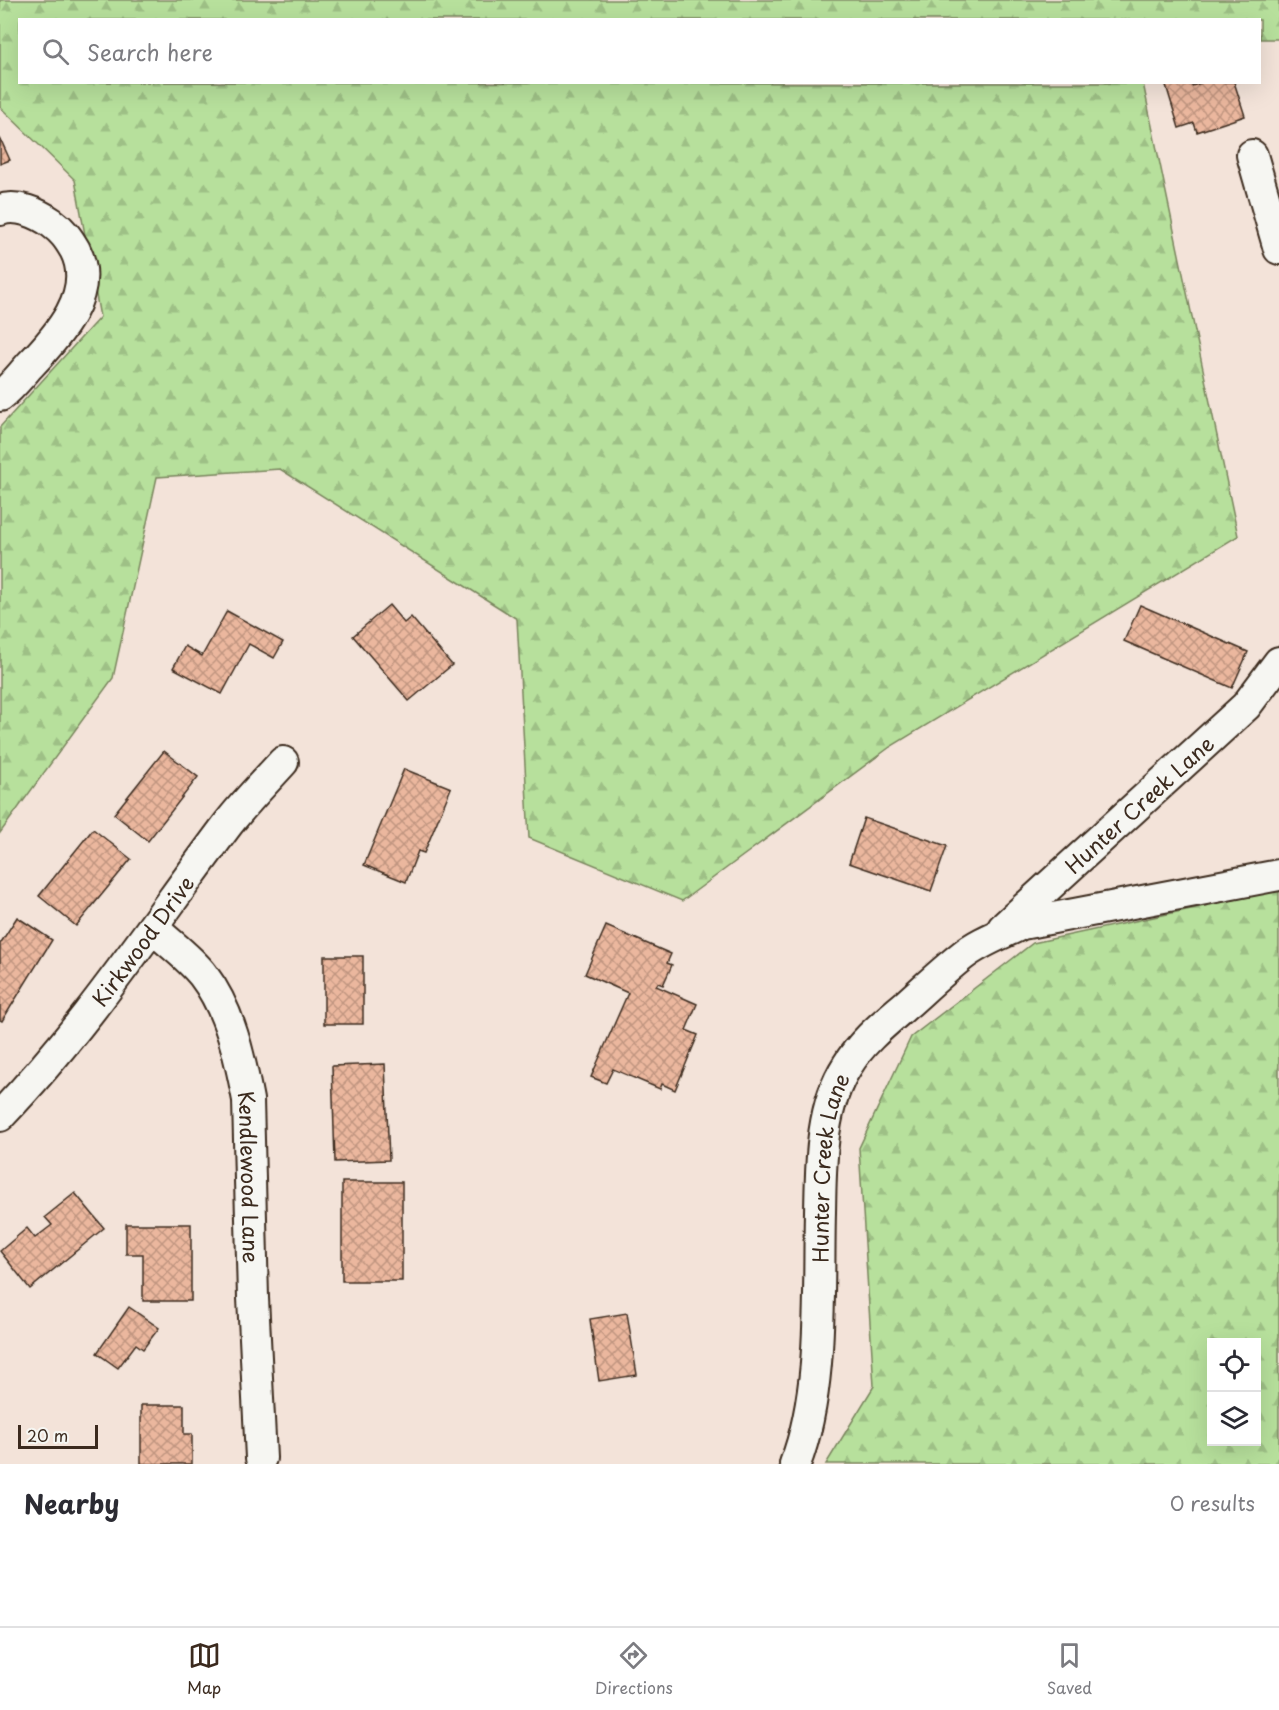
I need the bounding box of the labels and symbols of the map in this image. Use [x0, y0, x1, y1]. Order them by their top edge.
street label: Hunter Creek Lane [1057, 727, 1221, 881]
street label: Kirkwood Drive [83, 868, 201, 1013]
street label: Hunter Creek Lane [803, 1067, 857, 1263]
street label: Kendlewood Lane [231, 1088, 268, 1264]
scale bar [18, 1422, 98, 1450]

